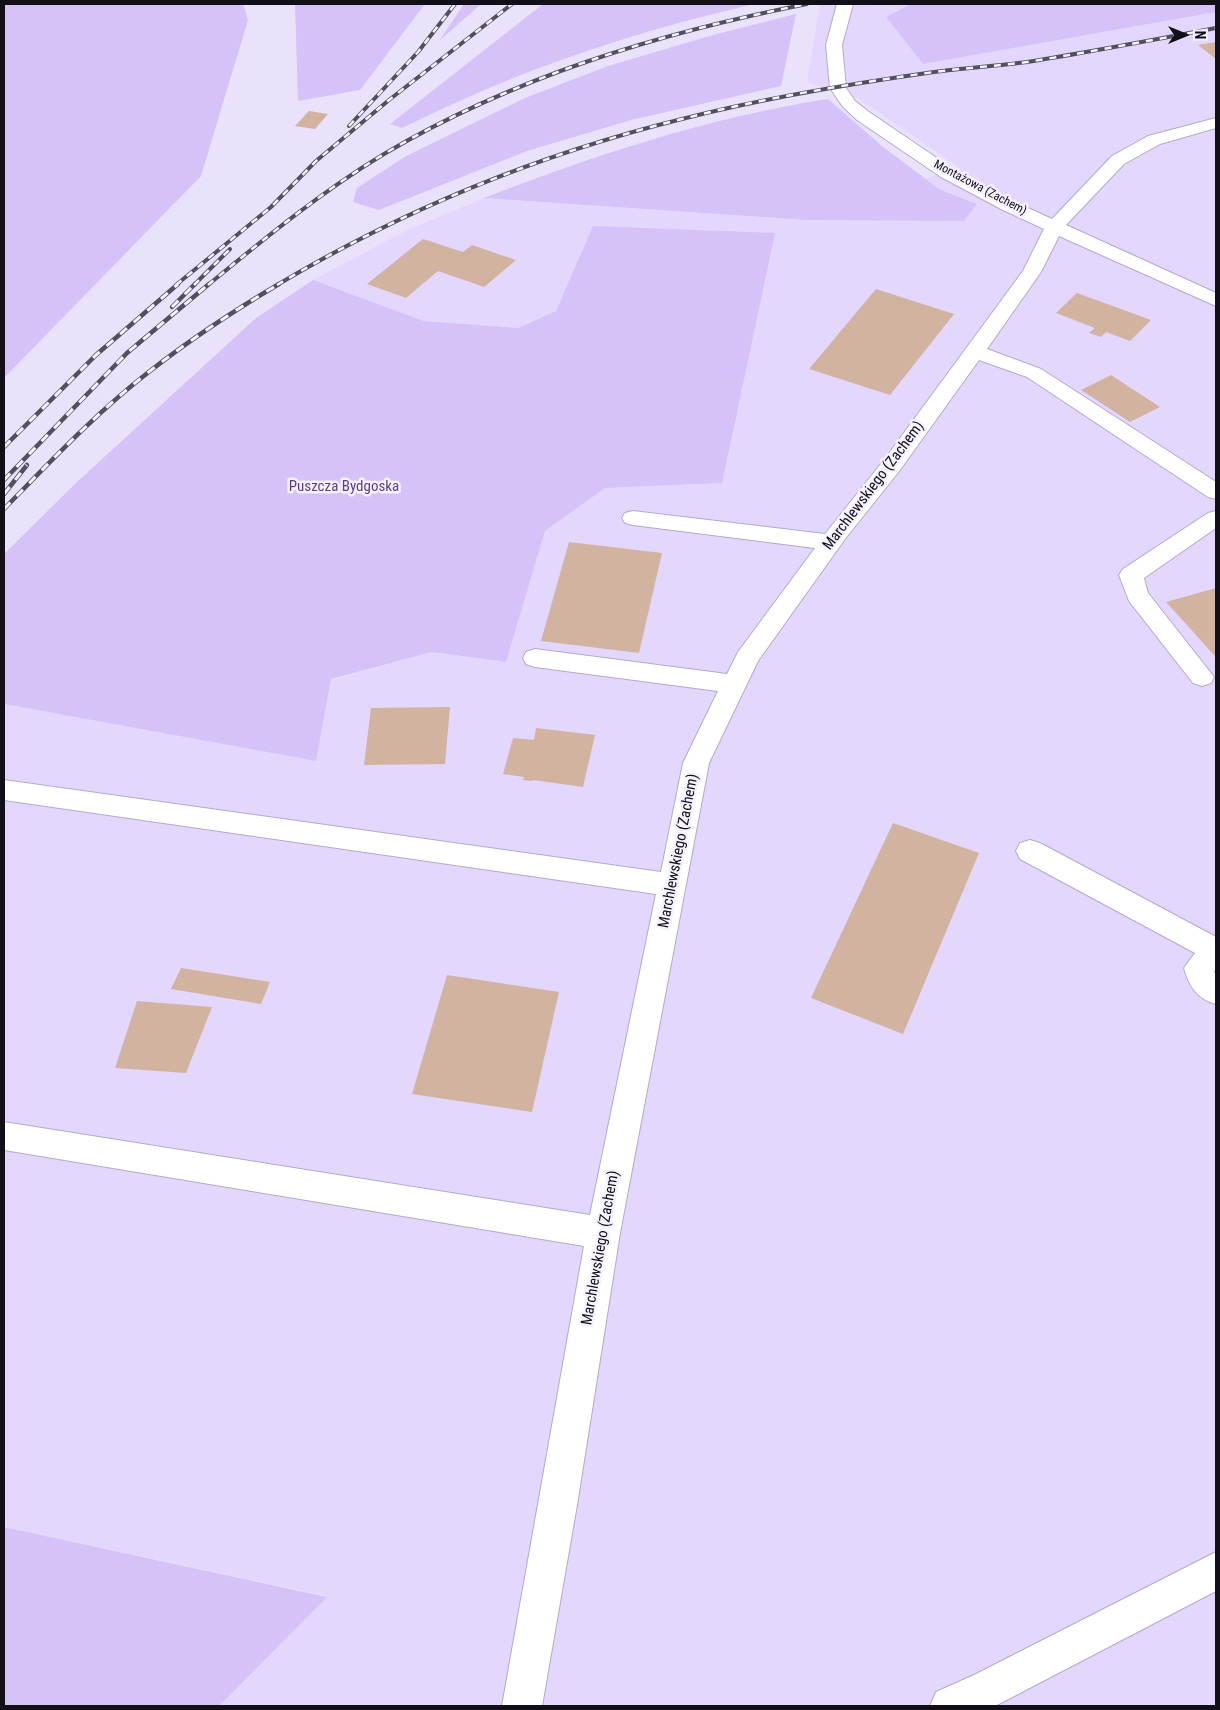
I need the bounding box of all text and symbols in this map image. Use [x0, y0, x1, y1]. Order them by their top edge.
north arrow [1160, 10, 1210, 60]
text: N [1192, 31, 1208, 39]
street label: Montażowa (Zachem) [931, 157, 1029, 219]
street label: Marchlewskiego (Zachem) [820, 418, 928, 554]
park label: Puszcza Bydgoska [289, 478, 399, 496]
street label: Marchlewskiego (Zachem) [655, 772, 703, 930]
street label: Marchlewskiego (Zachem) [579, 1169, 623, 1327]

